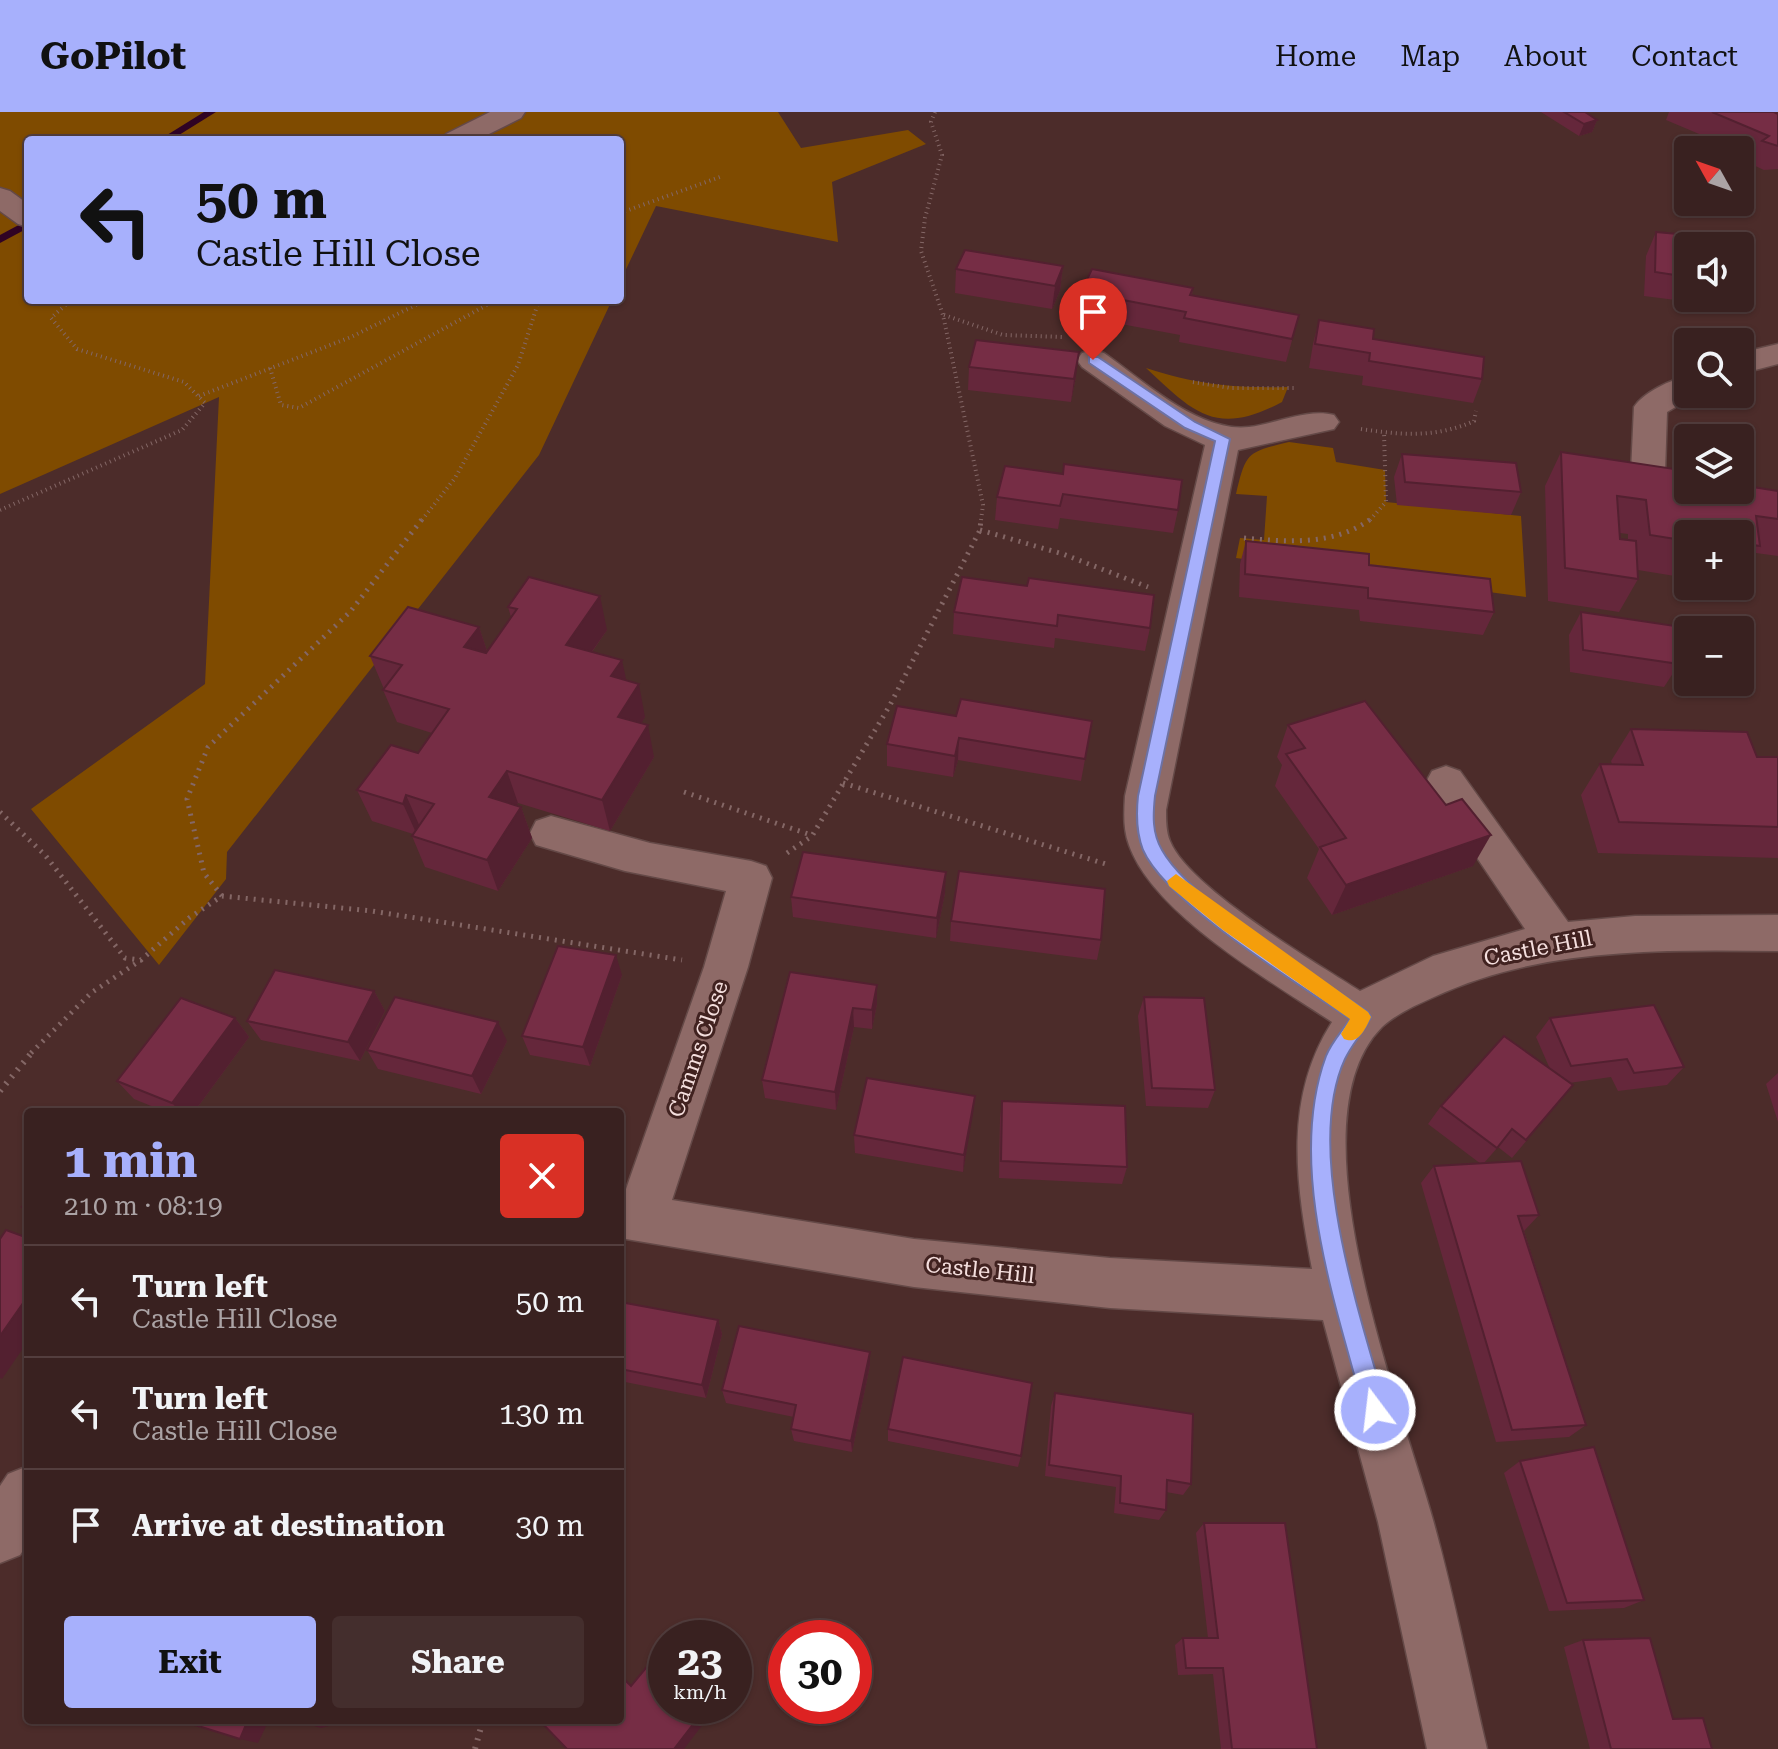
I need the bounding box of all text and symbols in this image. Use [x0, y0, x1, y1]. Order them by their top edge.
text: GoPilot [40, 34, 186, 78]
text: Home [1275, 40, 1356, 73]
text: Map [1400, 40, 1460, 73]
text: About [1504, 40, 1587, 73]
text: Contact [1631, 40, 1738, 73]
north arrow [1674, 136, 1754, 216]
map controls [1674, 136, 1754, 696]
text: 50 m [196, 166, 327, 232]
icon: left [64, 168, 168, 272]
button: sound [1674, 232, 1754, 312]
text: Castle Hill Close [196, 233, 480, 275]
pin [1059, 278, 1127, 360]
icon: arrive [1071, 290, 1115, 334]
button: search [1674, 328, 1754, 408]
button: layers [1674, 424, 1754, 504]
button: + [1674, 520, 1754, 600]
button: − [1674, 616, 1754, 696]
street label: Castle Hill [1482, 925, 1594, 971]
street label: Camms Close [663, 978, 733, 1120]
text: 1 min [64, 1133, 197, 1189]
button: close [500, 1134, 584, 1218]
text: 210 m · 08:19 [64, 1191, 223, 1221]
street label: Castle Hill [924, 1252, 1036, 1288]
text: Turn left [132, 1269, 268, 1304]
icon: left [64, 1279, 108, 1323]
text: 50 m [515, 1284, 584, 1319]
text: Castle Hill Close [132, 1304, 337, 1334]
position arrow [1333, 1368, 1417, 1452]
text: Turn left [132, 1381, 268, 1416]
icon: left [64, 1391, 108, 1435]
text: 130 m [499, 1396, 584, 1431]
text: Castle Hill Close [132, 1416, 337, 1446]
icon: arrive [64, 1503, 108, 1547]
text: Arrive at destination [132, 1508, 445, 1543]
text: 30 m [515, 1508, 584, 1543]
button: Exit [64, 1616, 316, 1708]
button: Share [332, 1616, 584, 1708]
speed limit sign: 30 [768, 1620, 872, 1724]
text: 23 [678, 1638, 722, 1685]
text: km/h [673, 1680, 727, 1704]

